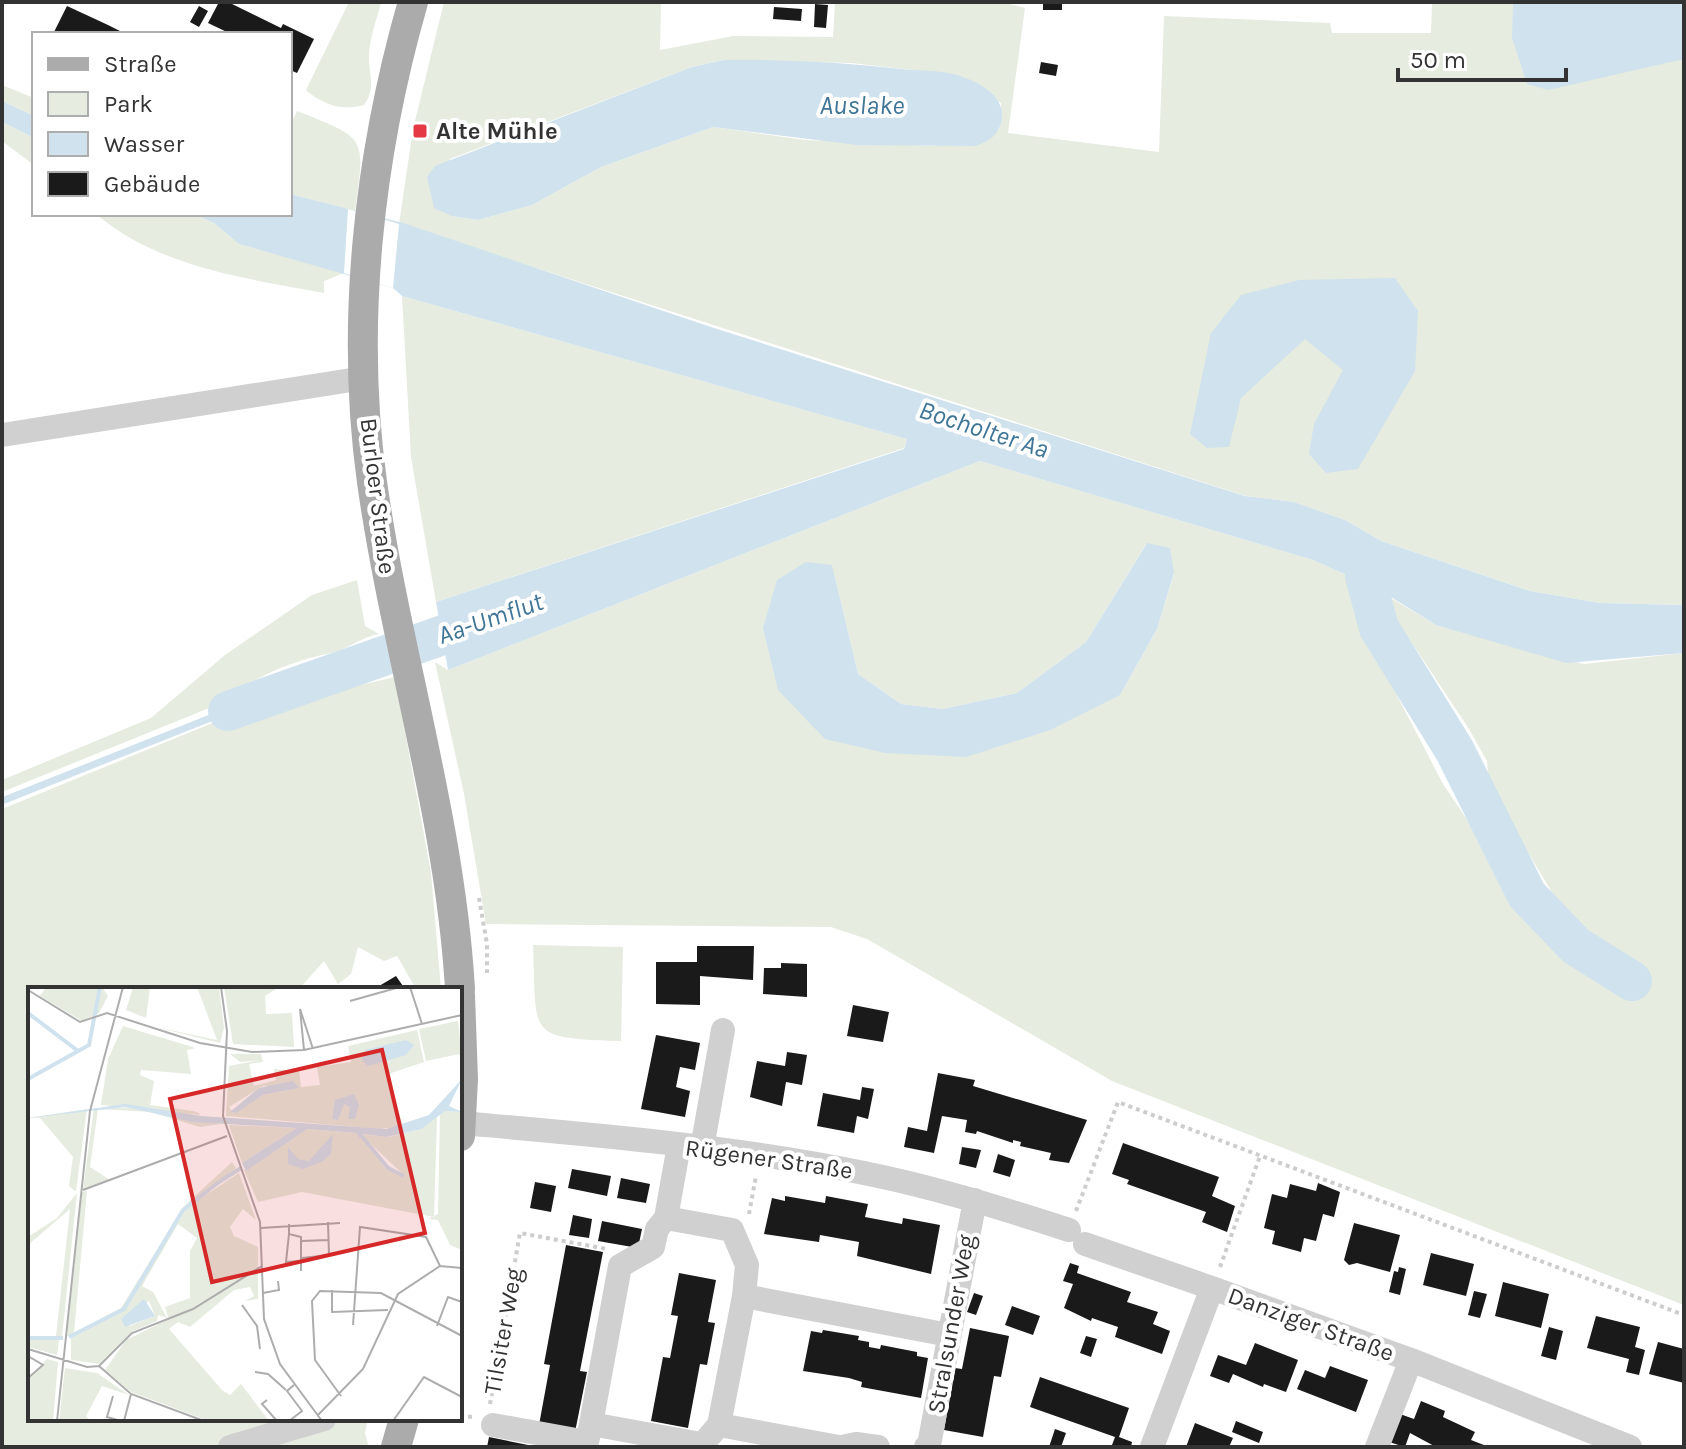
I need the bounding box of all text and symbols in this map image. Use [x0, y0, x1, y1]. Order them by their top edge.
legend [32, 32, 292, 216]
scale bar [1398, 32, 1566, 82]
text: 50 m [1410, 46, 1466, 74]
text: Straße [104, 50, 176, 78]
text: Park [104, 90, 153, 118]
water label: Auslake [820, 90, 904, 121]
place label: Alte Mühle [436, 117, 558, 145]
marker: Alte Mühle [411, 122, 429, 140]
text: Wasser [104, 130, 184, 158]
text: Gebäude [104, 170, 200, 198]
water label: Bocholter Aa [915, 394, 1053, 465]
street label: Burloer Straße [355, 416, 401, 576]
water label: Aa-Umflut [433, 586, 548, 651]
inset map [28, 987, 462, 1421]
street label: Rügener Straße [683, 1133, 855, 1185]
street label: Stralsunder Weg [921, 1232, 981, 1416]
street label: Tilsiter Weg [478, 1265, 528, 1396]
street label: Danziger Straße [1224, 1281, 1398, 1367]

